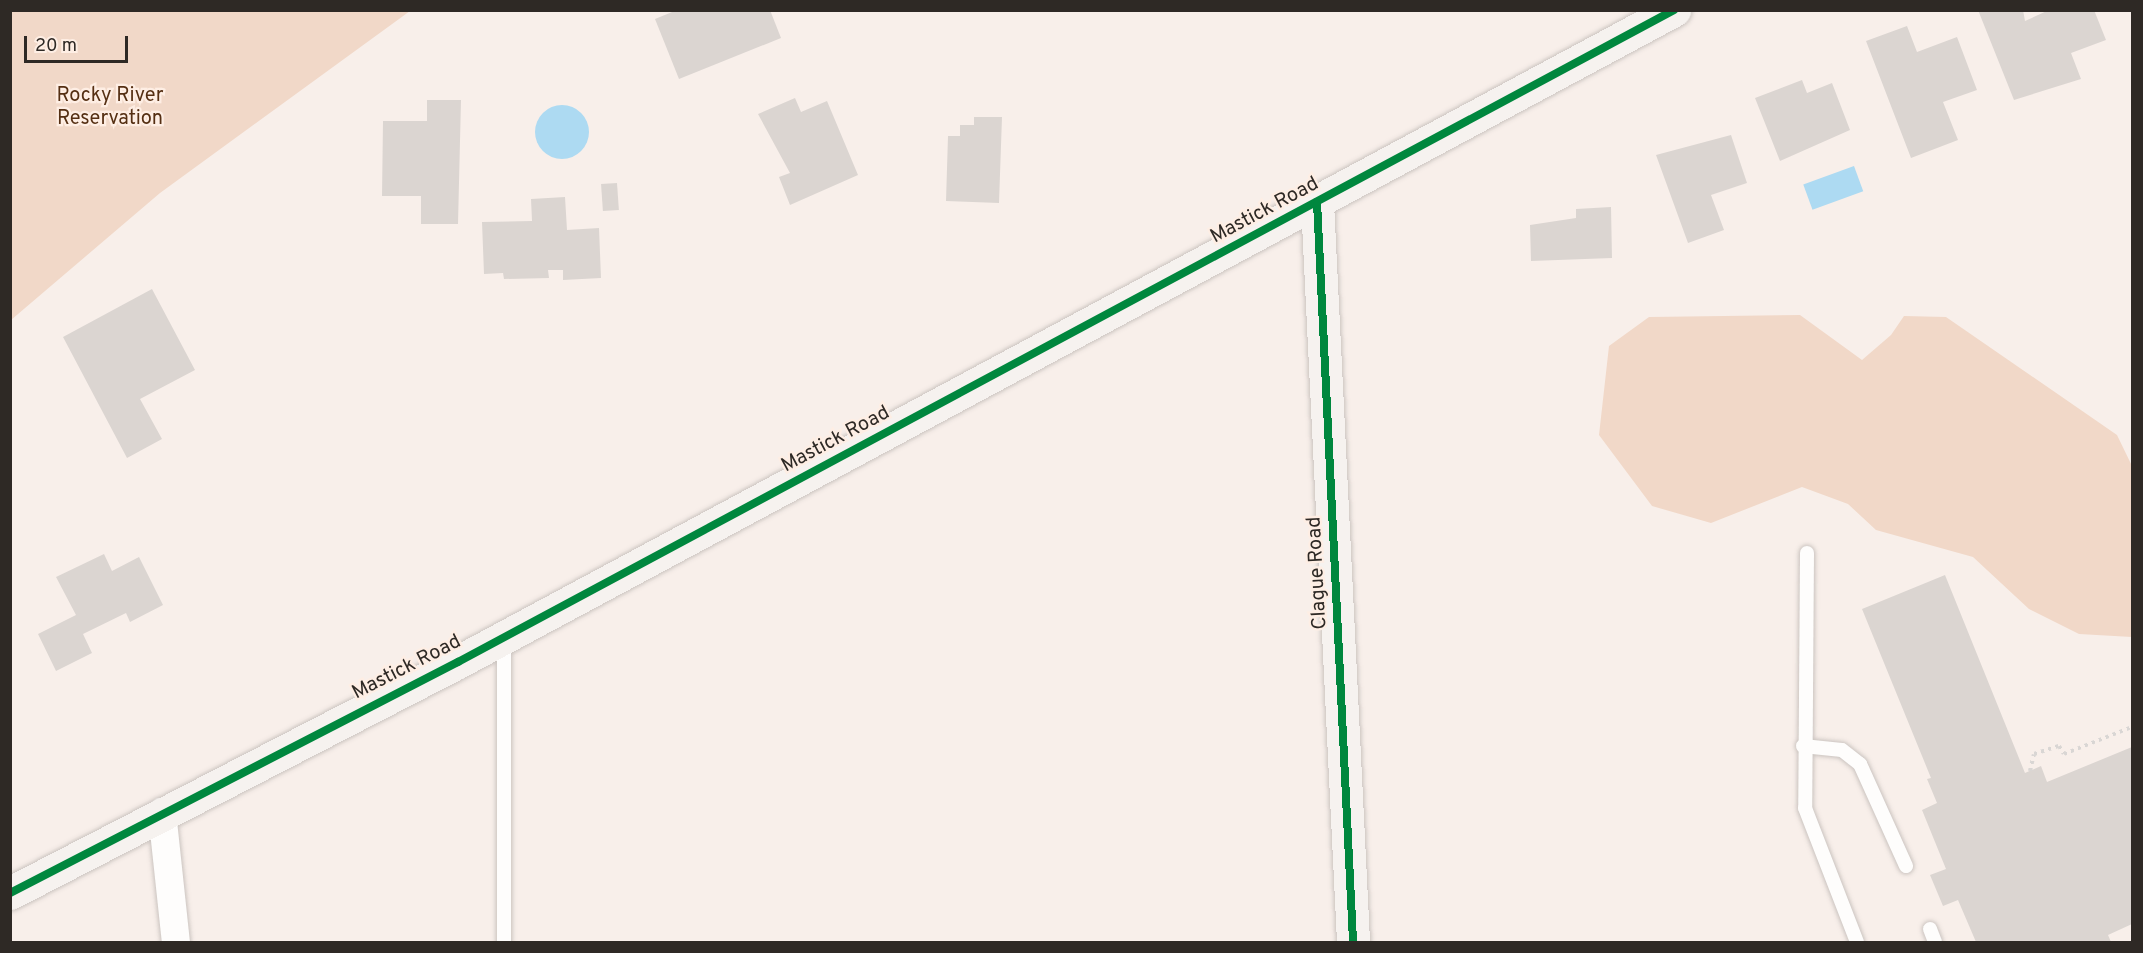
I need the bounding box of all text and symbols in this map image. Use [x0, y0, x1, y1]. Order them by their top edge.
scale bar [27, 24, 130, 62]
text: 20 m [35, 35, 77, 58]
park label: Rocky River Reservation [56, 85, 164, 132]
street label: Mastick Road [1207, 172, 1323, 250]
street label: Mastick Road [778, 401, 894, 479]
street label: Clague Road [1303, 516, 1333, 630]
street label: Mastick Road [349, 630, 465, 706]

